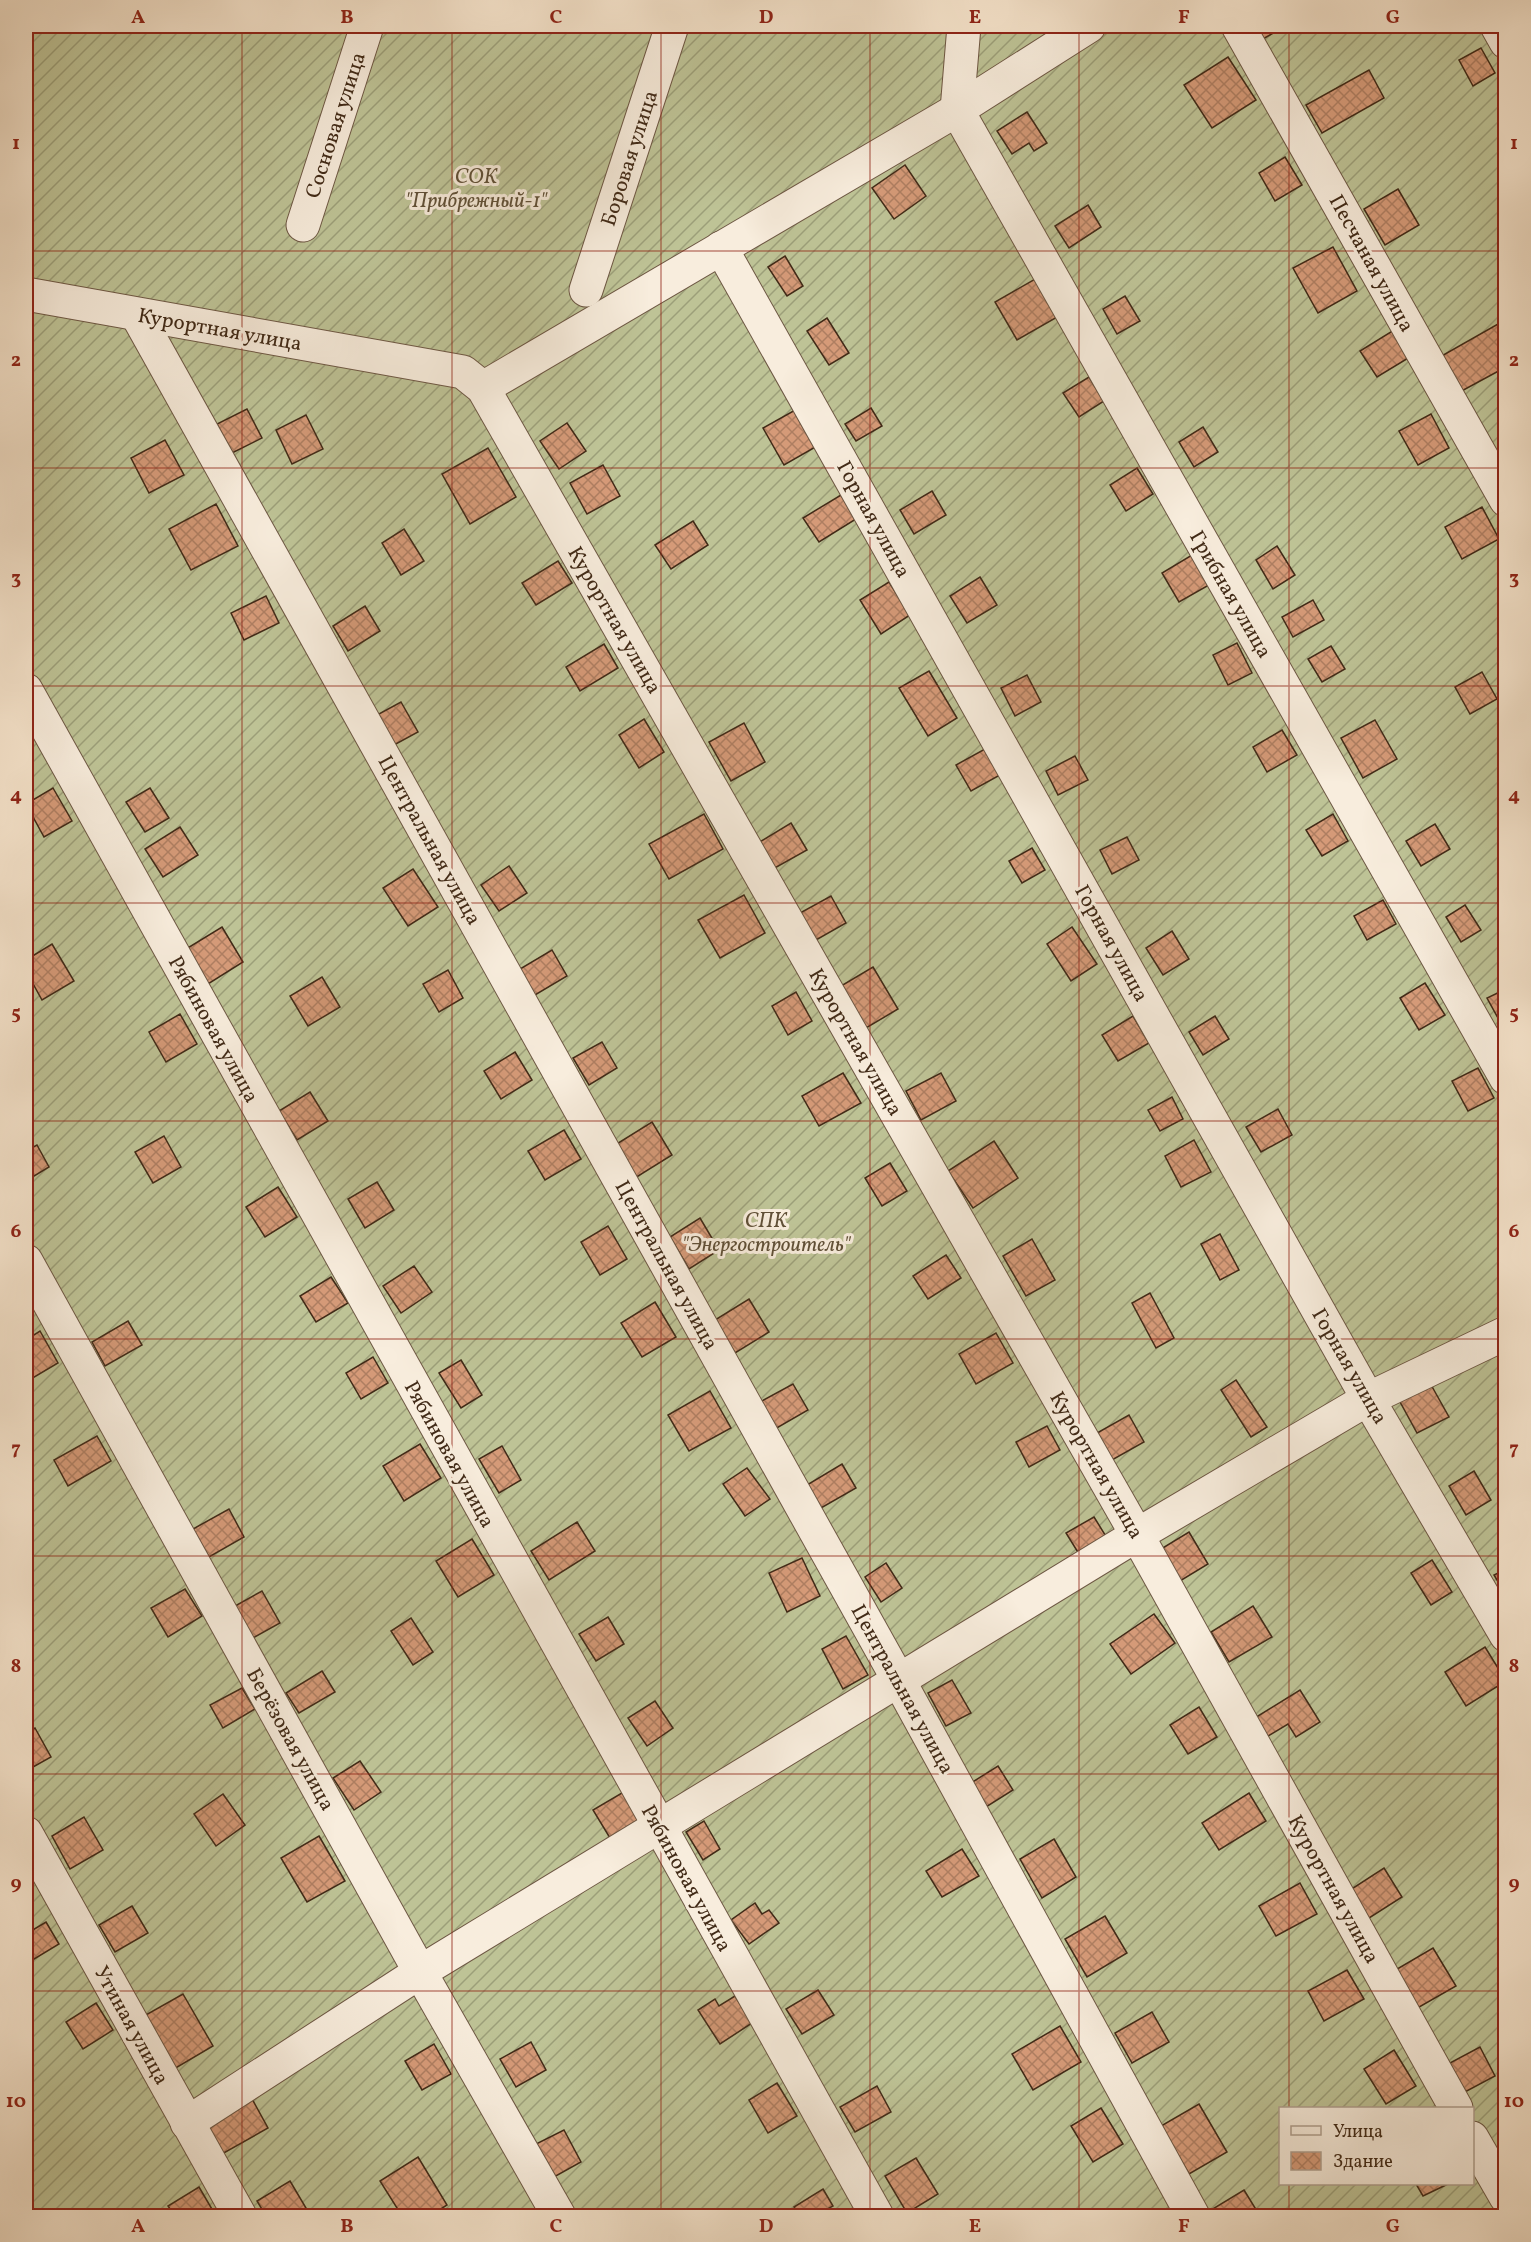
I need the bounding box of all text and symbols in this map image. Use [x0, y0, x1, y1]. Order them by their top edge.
text: A [131, 4, 145, 32]
text: B [340, 4, 354, 32]
text: C [550, 4, 563, 32]
text: D [759, 4, 773, 32]
text: E [969, 4, 981, 32]
text: F [1178, 4, 1190, 32]
text: G [1386, 4, 1400, 32]
street label: Сосновая улица [299, 49, 374, 202]
street label: Боровая улица [595, 87, 666, 230]
text: 1 [12, 130, 20, 158]
text: 1 [1510, 130, 1518, 158]
park label: СОК "Прибрежный-1" [405, 163, 548, 216]
street label: Песчаная улица [1321, 190, 1420, 338]
street label: Курортная улица [135, 302, 304, 359]
text: 2 [11, 347, 21, 375]
text: 2 [1509, 347, 1519, 375]
street label: Горная улица [829, 456, 917, 583]
street label: Грибная улица [1181, 526, 1278, 664]
street label: Курортная улица [560, 542, 668, 700]
text: 3 [11, 565, 21, 593]
text: 3 [1509, 565, 1519, 593]
street label: Центральная улица [370, 751, 487, 931]
text: 4 [10, 782, 22, 810]
text: 4 [1508, 782, 1520, 810]
street label: Горная улица [1067, 880, 1155, 1007]
street label: Рябиновая улица [160, 951, 265, 1108]
street label: Курортная улица [801, 964, 909, 1122]
text: 5 [11, 1000, 21, 1028]
text: 5 [1509, 1000, 1519, 1028]
street label: Центральная улица [607, 1176, 724, 1356]
park label: СПК "Энергостроитель" [681, 1207, 852, 1260]
text: 6 [11, 1218, 22, 1246]
text: 6 [1509, 1218, 1520, 1246]
street label: Горная улица [1304, 1303, 1394, 1430]
street label: Рябиновая улица [396, 1376, 501, 1533]
street label: Курортная улица [1042, 1387, 1150, 1545]
text: 7 [11, 1435, 21, 1463]
text: 7 [1509, 1435, 1519, 1463]
street label: Центральная улица [843, 1600, 960, 1780]
text: 8 [11, 1653, 21, 1681]
text: 8 [1509, 1653, 1519, 1681]
street label: Берёзовая улица [238, 1663, 341, 1816]
street label: Рябиновая улица [633, 1800, 738, 1957]
street label: Курортная улица [1280, 1810, 1386, 1969]
text: 9 [10, 1870, 22, 1898]
text: 9 [1508, 1870, 1520, 1898]
street label: Утиная улица [86, 1961, 175, 2090]
text: 10 [6, 2088, 26, 2116]
text: 10 [1504, 2088, 1524, 2116]
legend [1279, 2107, 1474, 2185]
text: Улица [1333, 2120, 1383, 2145]
text: Здание [1333, 2150, 1393, 2175]
text: A [131, 2213, 145, 2241]
text: B [340, 2213, 354, 2241]
text: C [550, 2213, 563, 2241]
text: D [759, 2213, 773, 2241]
text: E [969, 2213, 981, 2241]
text: F [1178, 2213, 1190, 2241]
text: G [1386, 2213, 1400, 2241]

